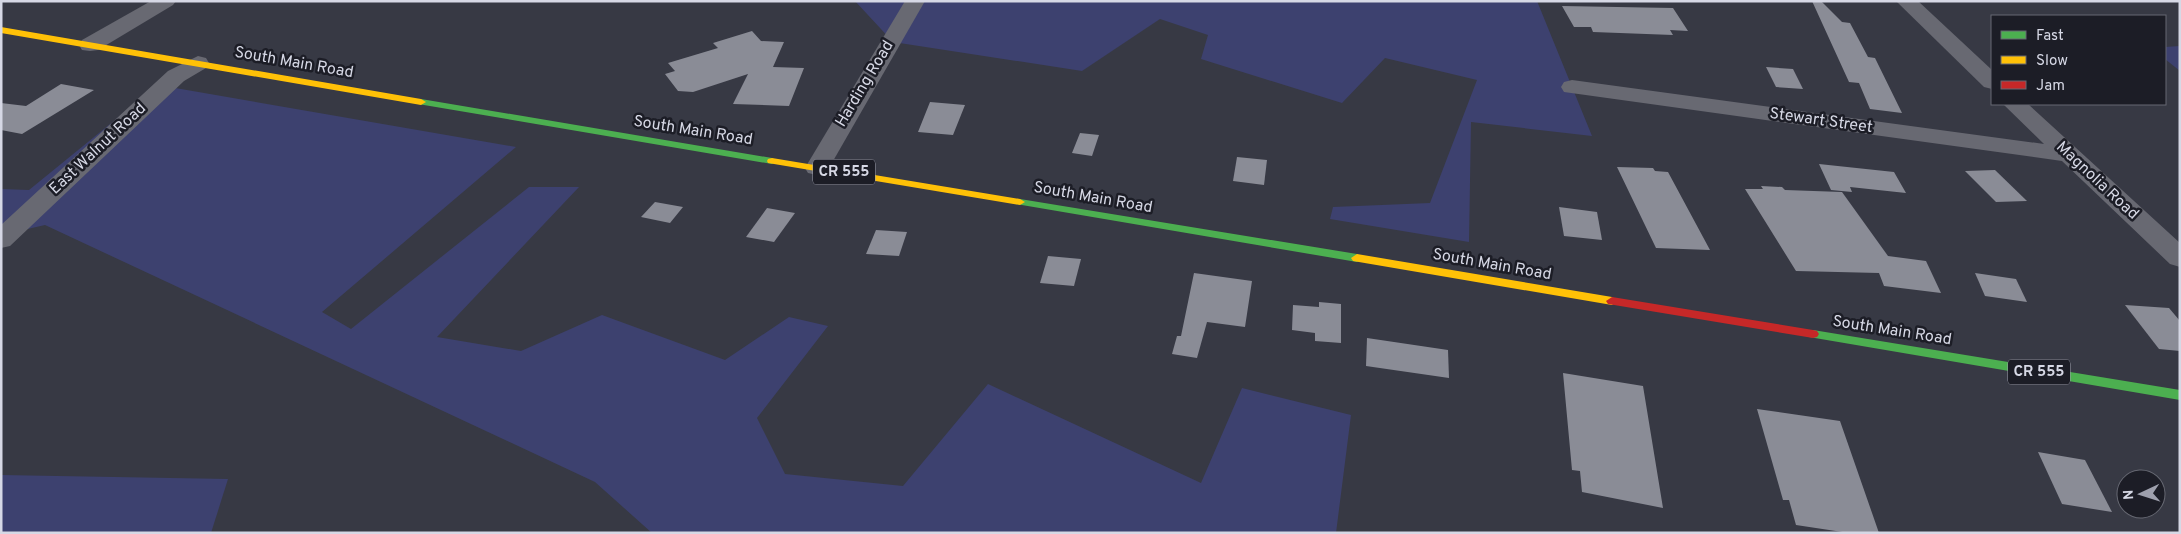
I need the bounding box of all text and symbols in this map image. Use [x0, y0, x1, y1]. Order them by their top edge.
legend [1991, 15, 2166, 105]
text: Fast [2036, 27, 2064, 46]
street label: Harding Road [831, 37, 899, 131]
street label: South Main Road [233, 43, 355, 83]
text: Slow [2036, 52, 2068, 71]
text: Jam [2036, 77, 2065, 96]
street label: East Walnut Road [45, 99, 151, 199]
street label: Stewart Street [1768, 104, 1874, 138]
street label: South Main Road [632, 112, 754, 150]
street label: Magnolia Road [2051, 138, 2143, 224]
road number: CR 555 [813, 160, 875, 184]
street label: South Main Road [1032, 178, 1154, 218]
street label: South Main Road [1431, 245, 1553, 285]
street label: South Main Road [1831, 312, 1953, 350]
road number: CR 555 [2008, 360, 2070, 384]
north arrow [2116, 469, 2166, 519]
text: N [2121, 489, 2138, 500]

